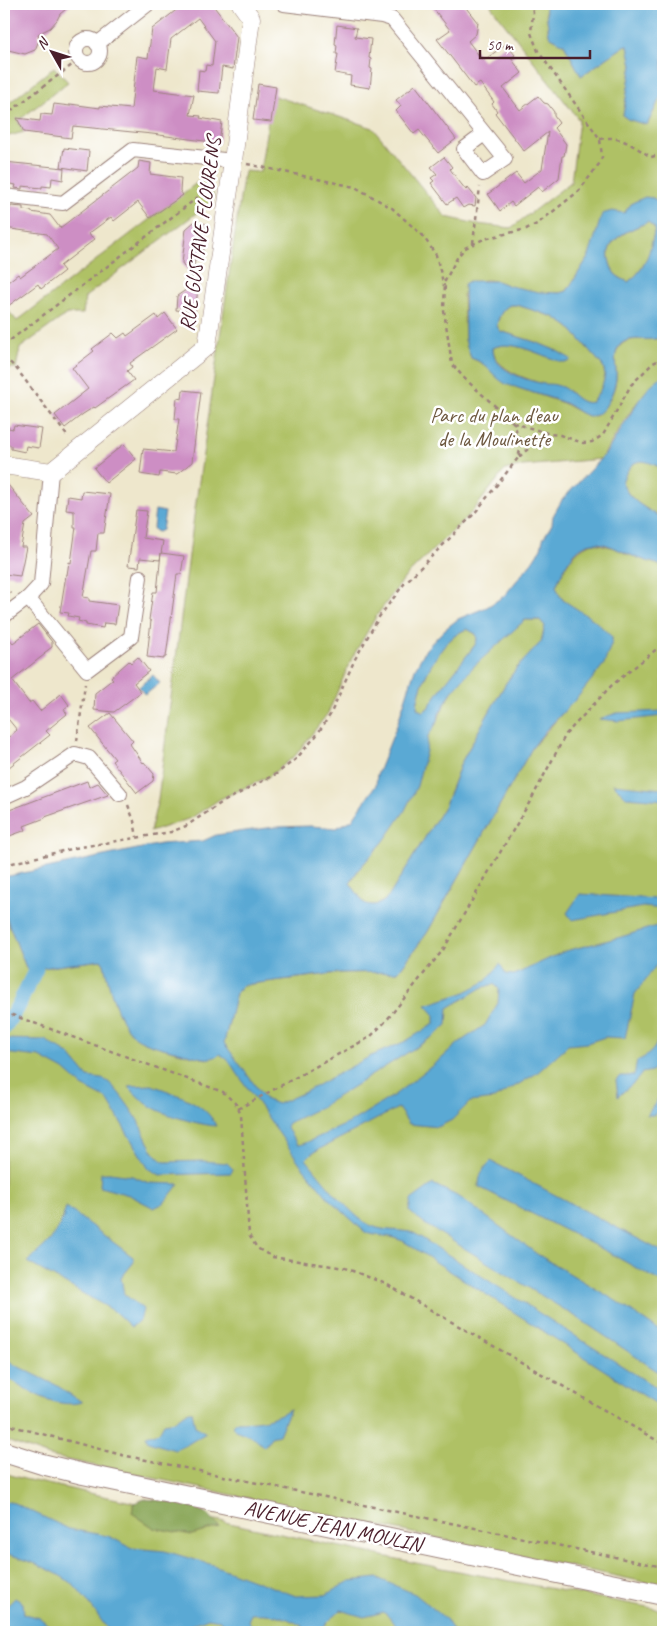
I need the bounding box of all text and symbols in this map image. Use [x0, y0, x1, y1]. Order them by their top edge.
north arrow [28, 28, 78, 78]
scale bar [480, 28, 590, 60]
text: N [33, 34, 53, 53]
text: 50 m [487, 36, 514, 55]
street label: RUE GUSTAVE FLOURENS [174, 132, 227, 333]
park label: Parc du plan d'eau de la Moulinette [430, 402, 559, 452]
street label: AVENUE JEAN MOULIN [242, 1495, 427, 1558]

